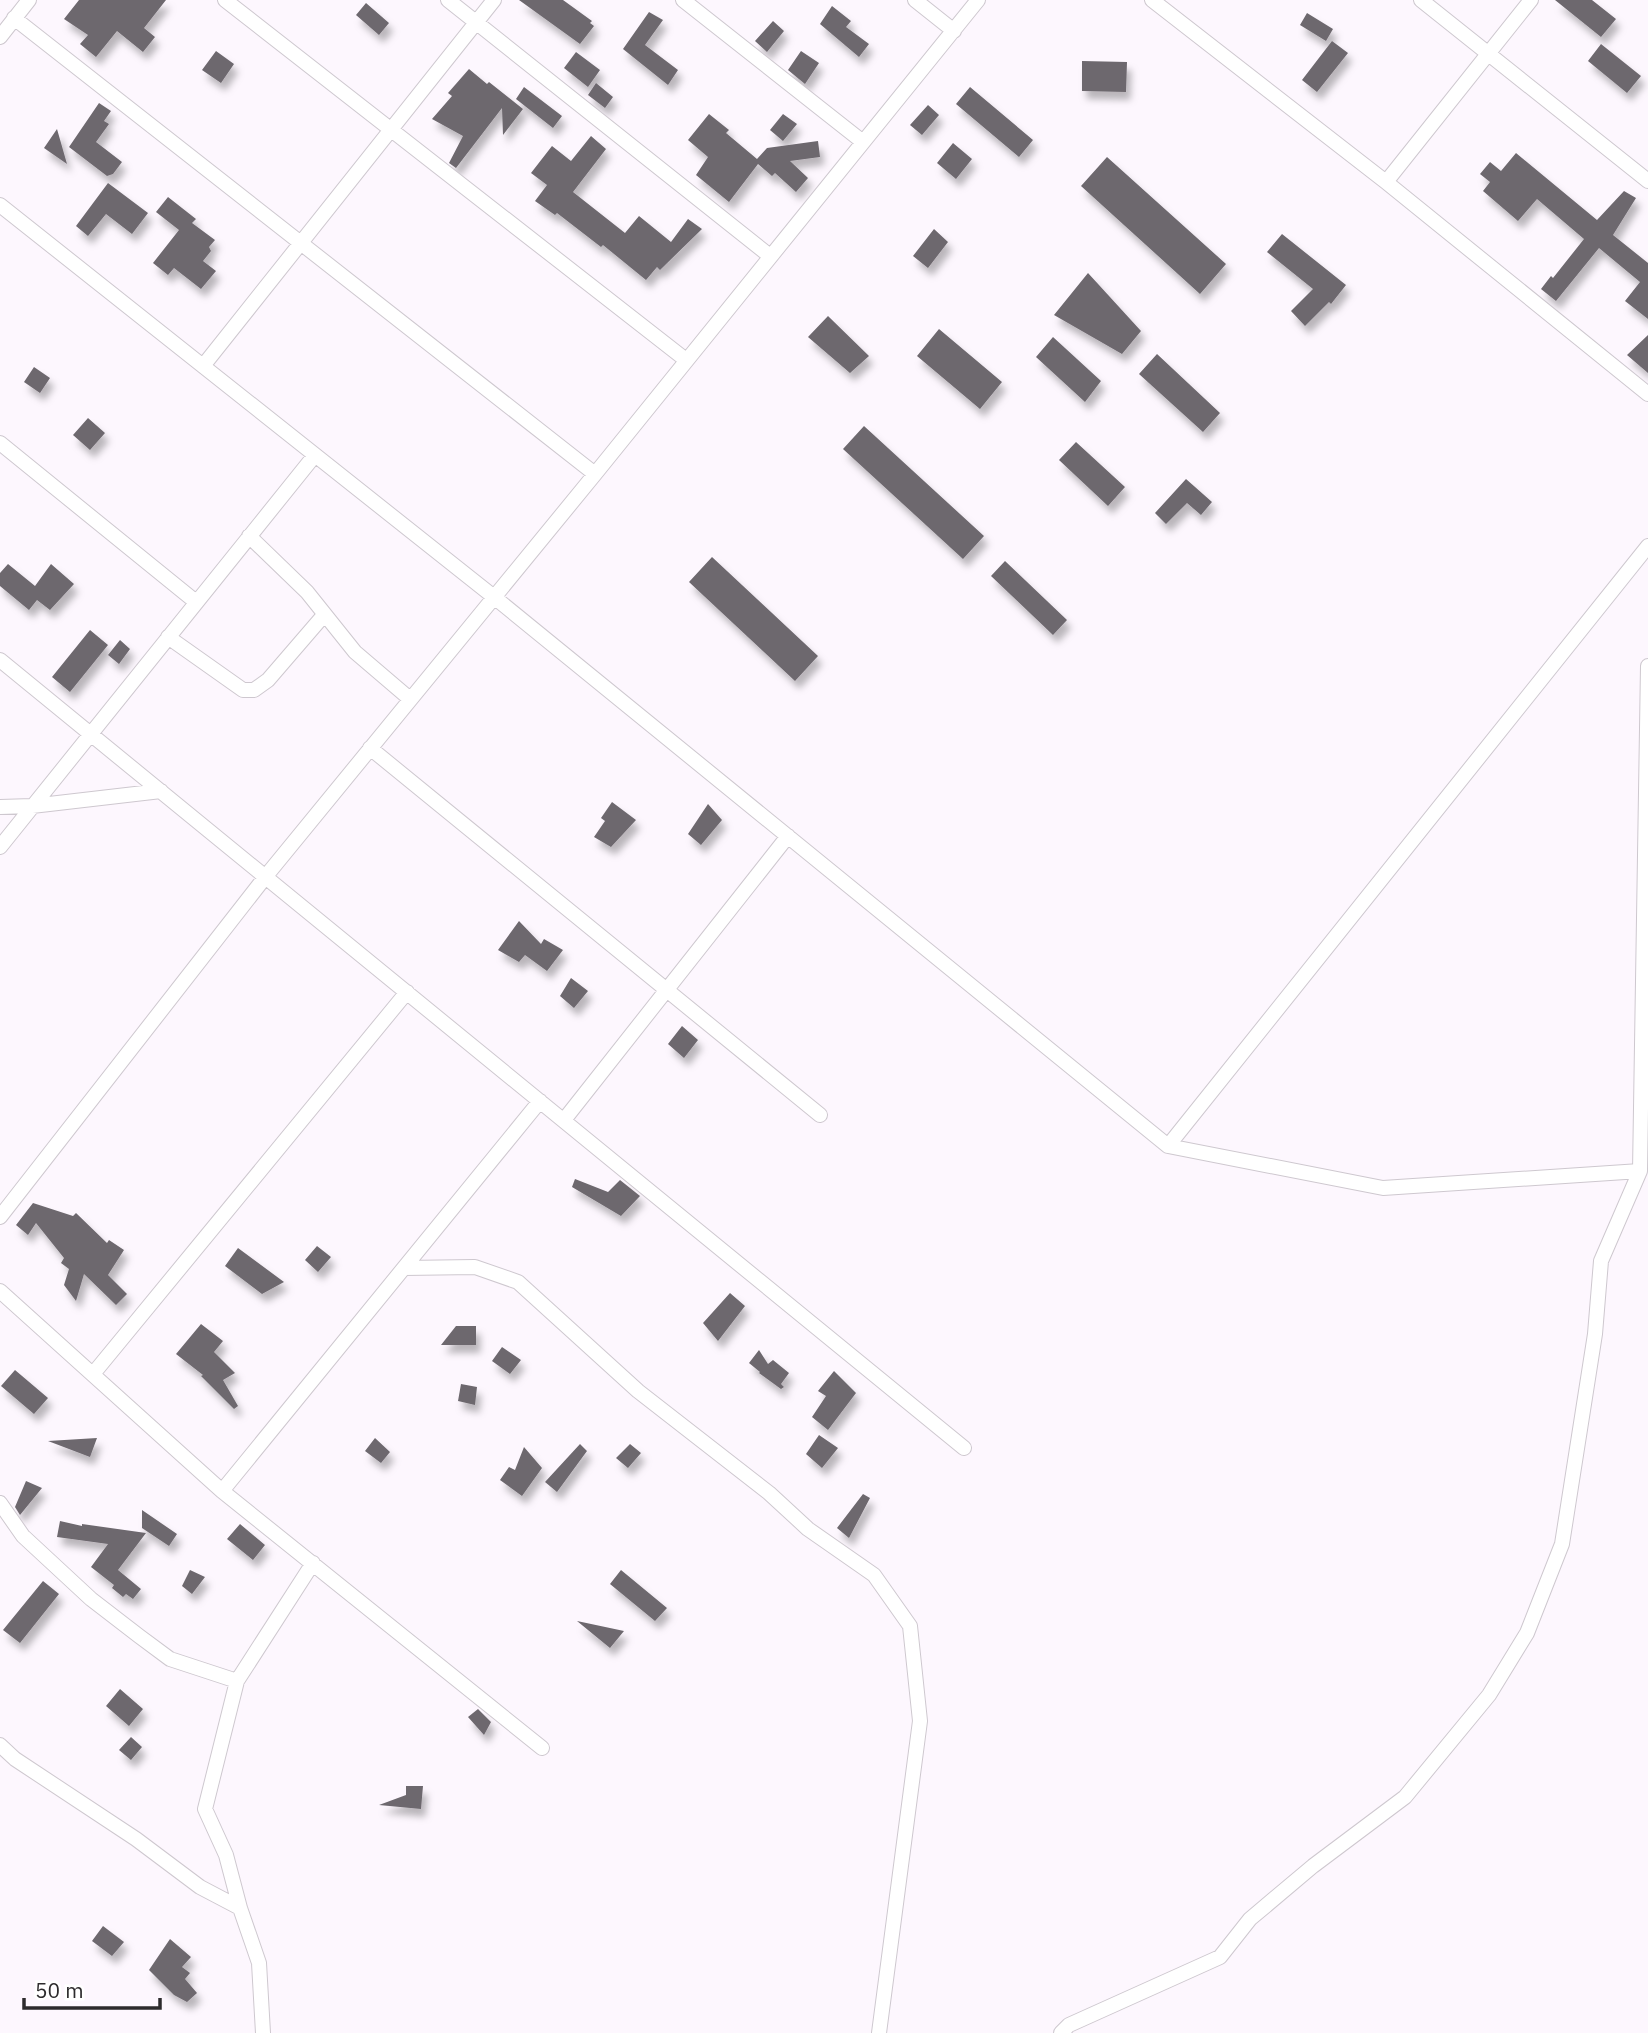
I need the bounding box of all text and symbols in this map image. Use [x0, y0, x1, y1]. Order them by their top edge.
scale bar [24, 1966, 161, 2010]
text: 50 m [35, 1976, 84, 2004]

